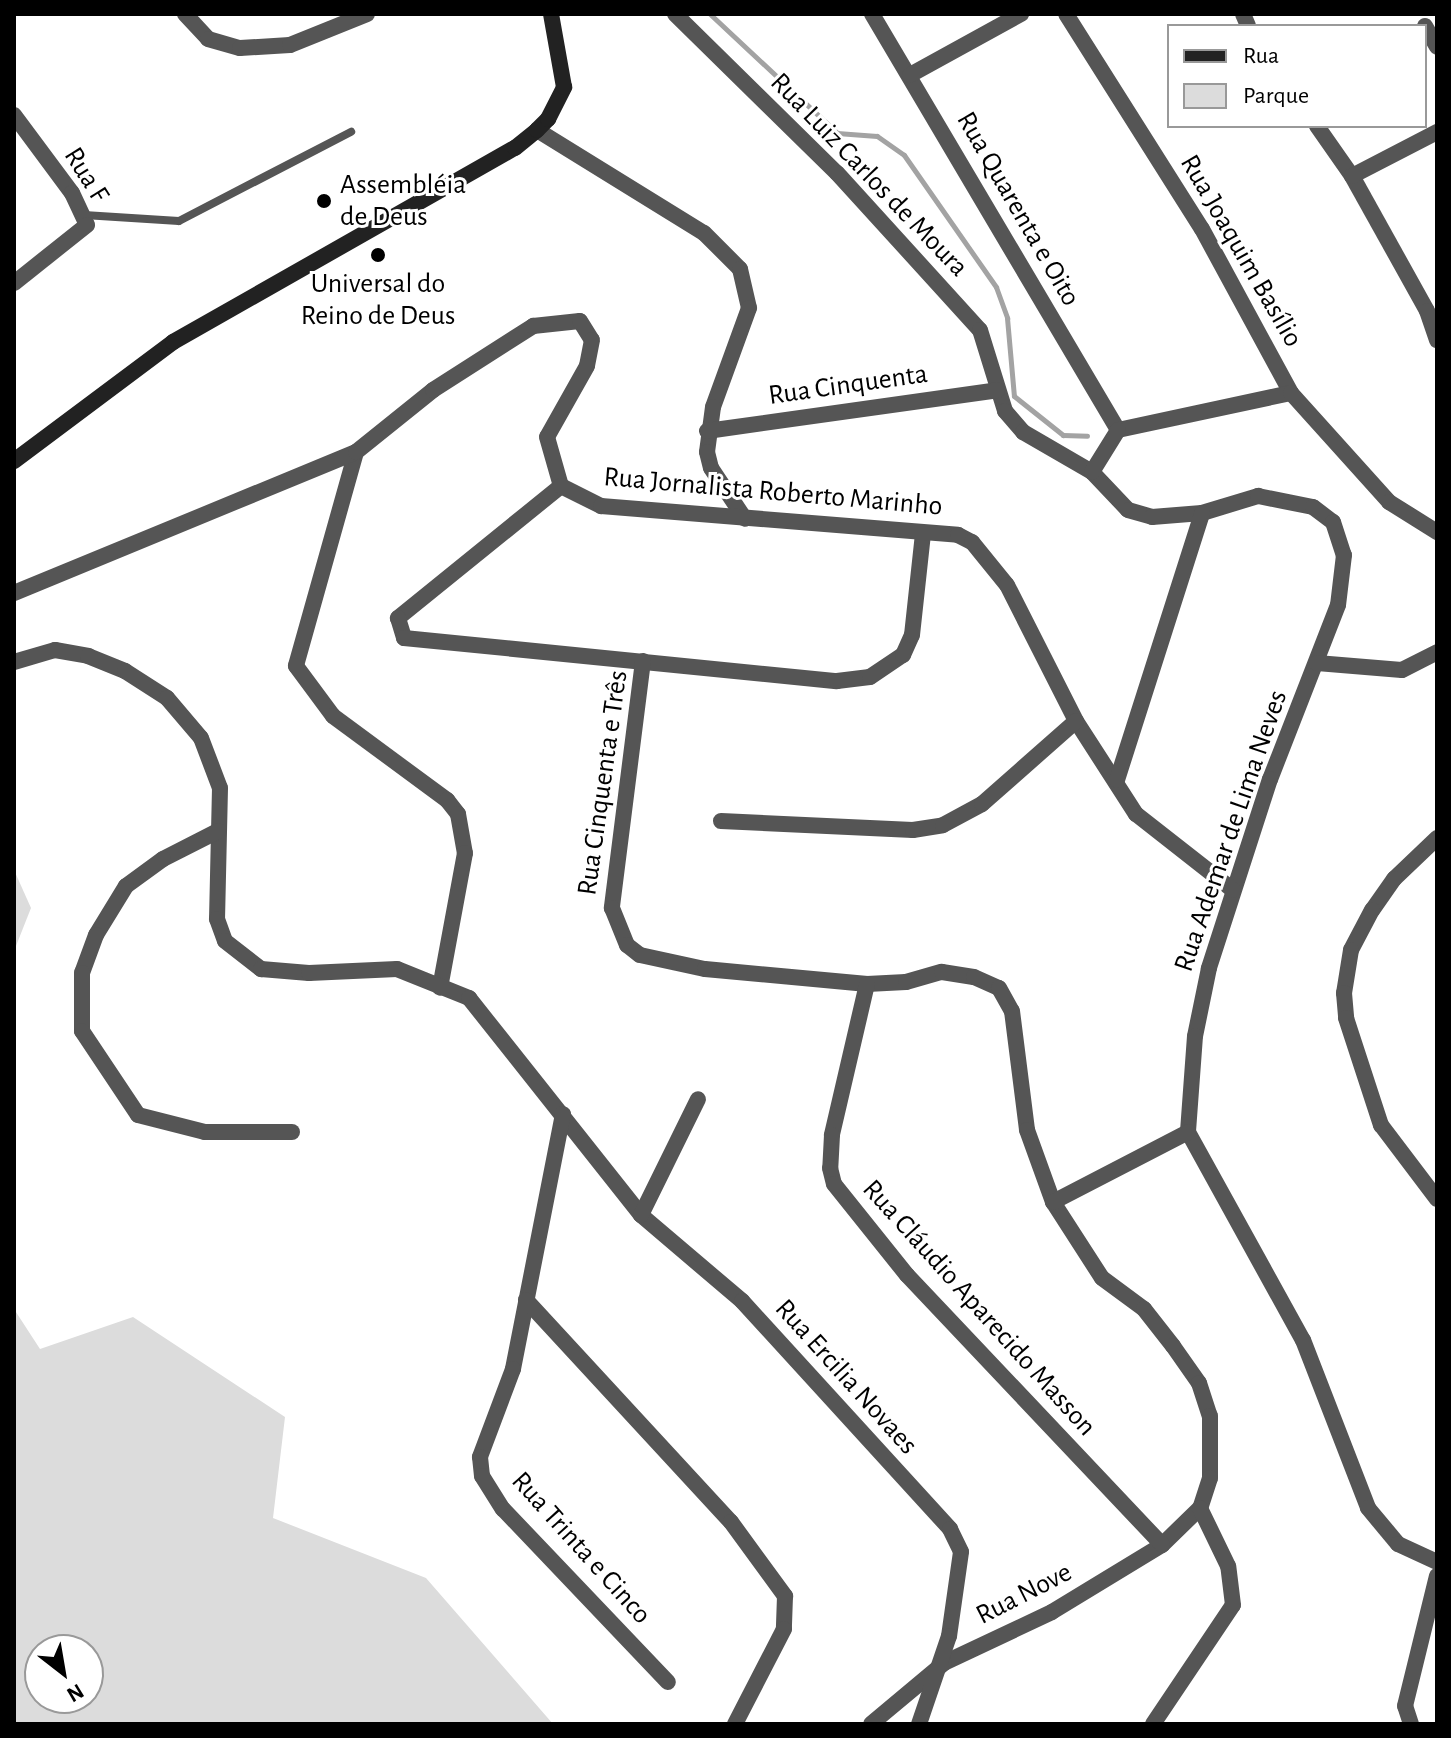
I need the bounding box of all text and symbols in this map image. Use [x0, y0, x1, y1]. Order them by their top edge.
legend [1167, 24, 1427, 128]
text: Rua [1243, 44, 1279, 68]
street label: Rua Luiz Carlos de Moura [763, 66, 975, 284]
text: Parque [1243, 84, 1309, 108]
street label: Rua Quarenta e Oito [949, 106, 1087, 312]
street label: Rua F [56, 141, 116, 209]
street label: Rua Joaquim Basílio [1172, 149, 1310, 353]
place label: Assembléia de Deus [340, 168, 466, 234]
marker: Assembléia de Deus [315, 192, 333, 210]
marker: Universal do Reino de Deus [369, 246, 387, 264]
place label: Universal do Reino de Deus [301, 267, 455, 333]
street label: Rua Cinquenta [766, 357, 930, 413]
street label: Rua Jornalista Roberto Marinho [602, 460, 944, 524]
street label: Rua Cinquenta e Três [571, 668, 635, 898]
street label: Rua Ademar de Lima Neves [1167, 686, 1295, 976]
street label: Rua Cláudio Aparecido Masson [855, 1173, 1103, 1443]
street label: Rua Ercilia Novaes [767, 1292, 925, 1462]
street label: Rua Trinta e Cinco [504, 1465, 658, 1631]
street label: Rua Nove [970, 1556, 1078, 1632]
north arrow [24, 1634, 104, 1714]
text: N [63, 1679, 88, 1706]

